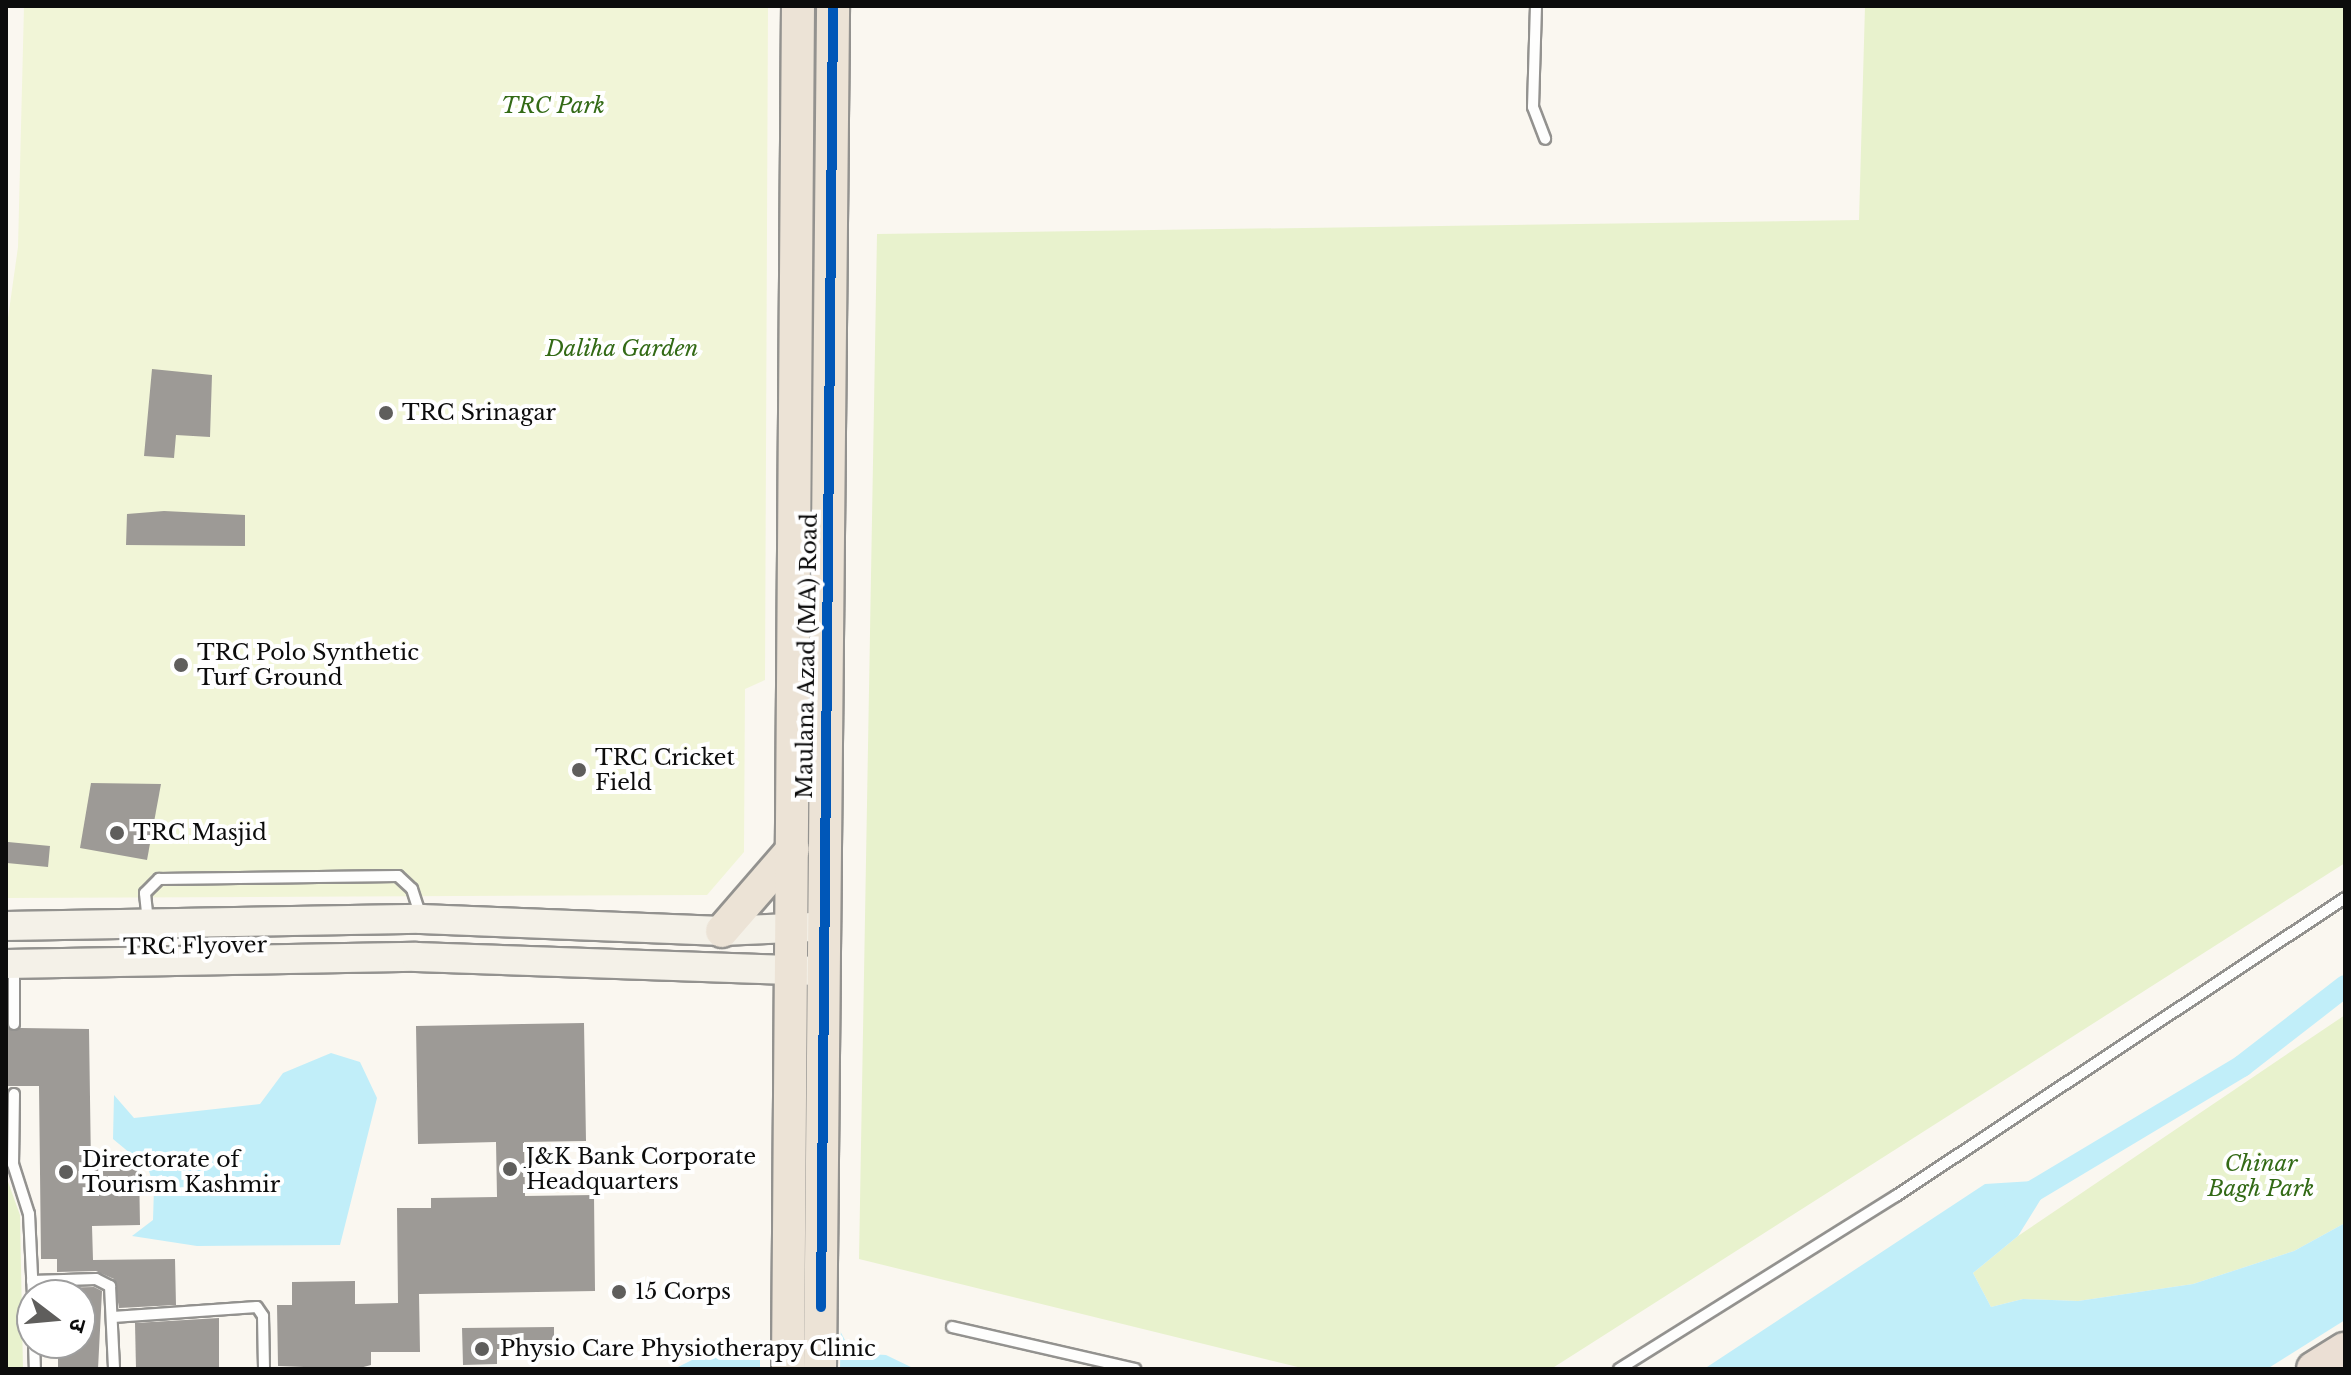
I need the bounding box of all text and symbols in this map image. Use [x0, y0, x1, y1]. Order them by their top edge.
park label: TRC Park [501, 93, 605, 119]
park label: Daliha Garden [545, 336, 699, 362]
place label: TRC Srinagar [402, 400, 556, 426]
marker: TRC Srinagar [377, 404, 395, 422]
street label: Maulana Azad (MA) Road [791, 512, 823, 800]
place label: TRC Polo Synthetic Turf Ground [197, 639, 419, 690]
marker: TRC Polo Synthetic Turf Ground [172, 656, 190, 674]
place label: TRC Cricket Field [595, 744, 735, 796]
marker: TRC Cricket Field [570, 761, 588, 779]
place label: TRC Masjid [133, 820, 267, 846]
marker: TRC Masjid [108, 824, 126, 842]
street label: TRC Flyover [123, 932, 267, 960]
place label: J&K Bank Corporate Headquarters [526, 1143, 757, 1194]
place label: Directorate of Tourism Kashmir [82, 1146, 280, 1198]
park label: Chinar Bagh Park [2207, 1150, 2315, 1202]
marker: J&K Bank Corporate Headquarters [501, 1160, 519, 1178]
marker: Directorate of Tourism Kashmir [57, 1163, 75, 1181]
north arrow [16, 1279, 96, 1359]
place label: 15 Corps [635, 1279, 731, 1305]
marker: 15 Corps [610, 1283, 628, 1301]
text: उ [63, 1315, 92, 1335]
place label: Physio Care Physiotherapy Clinic [500, 1336, 877, 1362]
marker: Physio Care Physiotherapy Clinic [471, 1338, 493, 1360]

